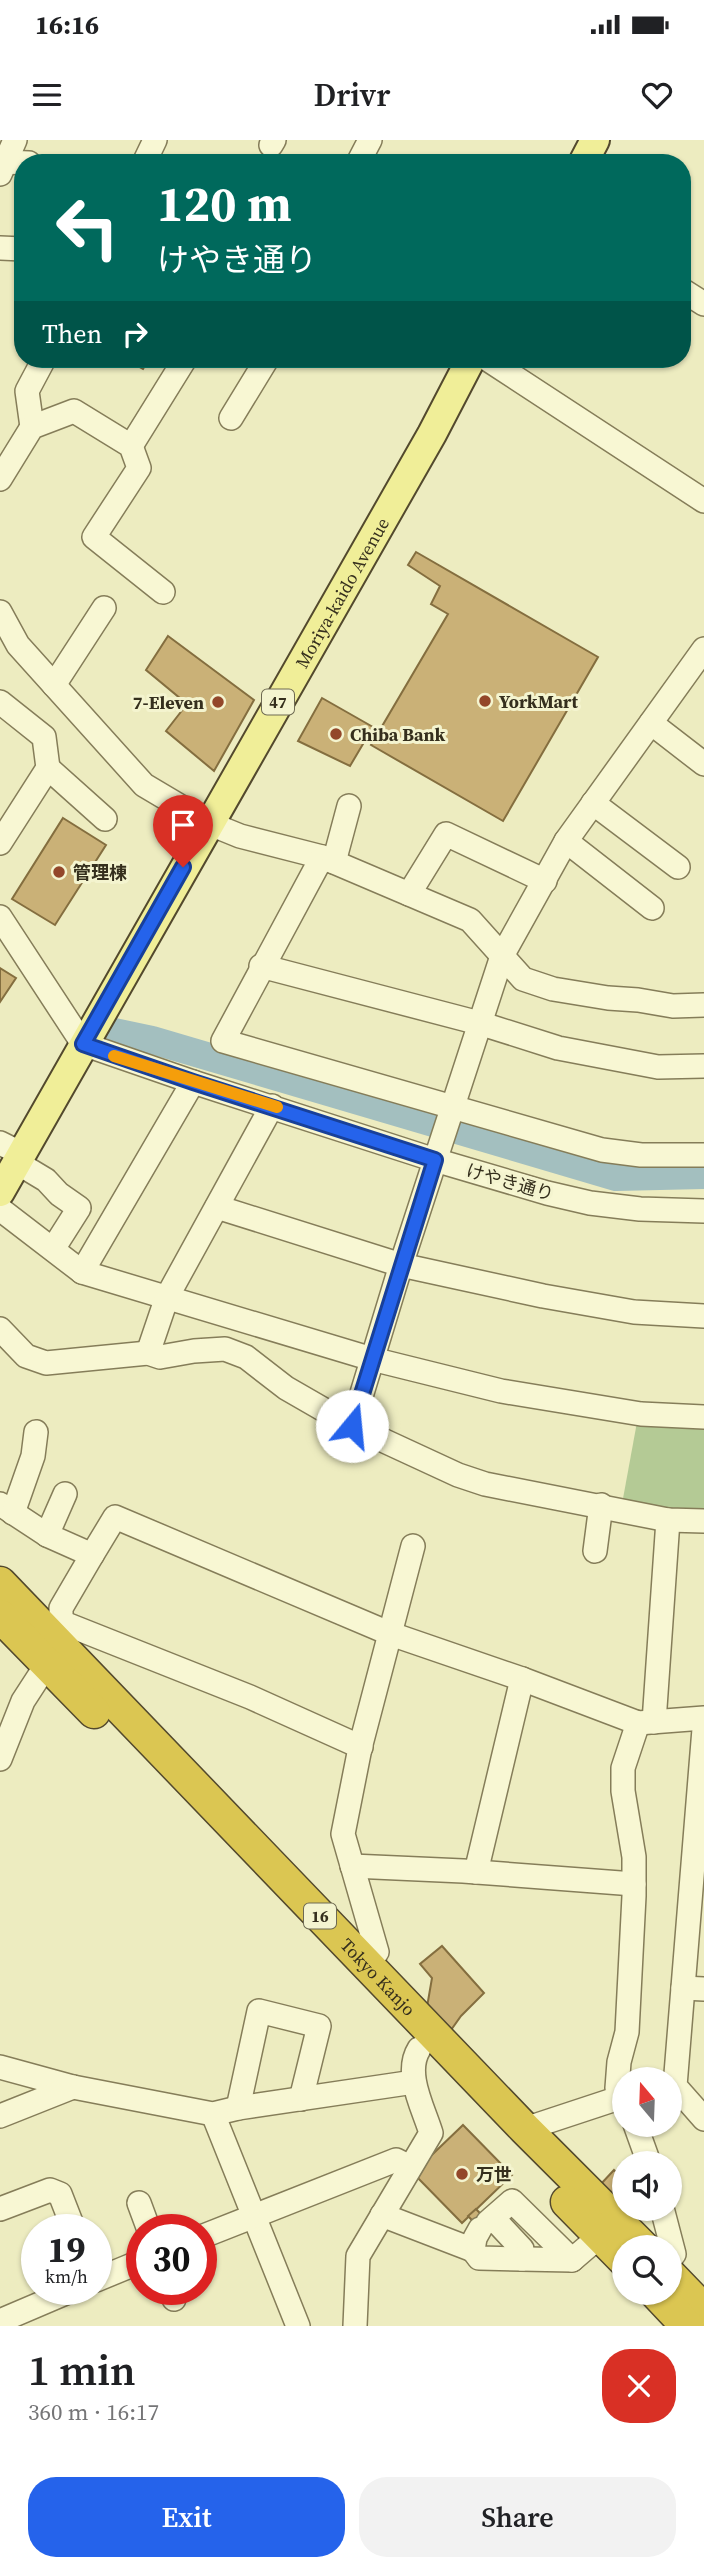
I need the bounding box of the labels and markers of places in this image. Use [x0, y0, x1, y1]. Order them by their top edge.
place label: YorkMart [499, 689, 579, 714]
place label: 7-Eleven [133, 690, 204, 715]
marker: YorkMart [477, 693, 493, 709]
marker: 7-Eleven [210, 694, 226, 710]
place label: Chiba Bank [350, 722, 446, 747]
marker: Chiba Bank [328, 726, 344, 742]
pin [153, 795, 213, 867]
place label: 管理棟 [73, 860, 127, 885]
marker: 管理棟 [51, 864, 67, 880]
place label: 万世 [476, 2162, 512, 2187]
marker: 万世 [454, 2166, 470, 2182]

